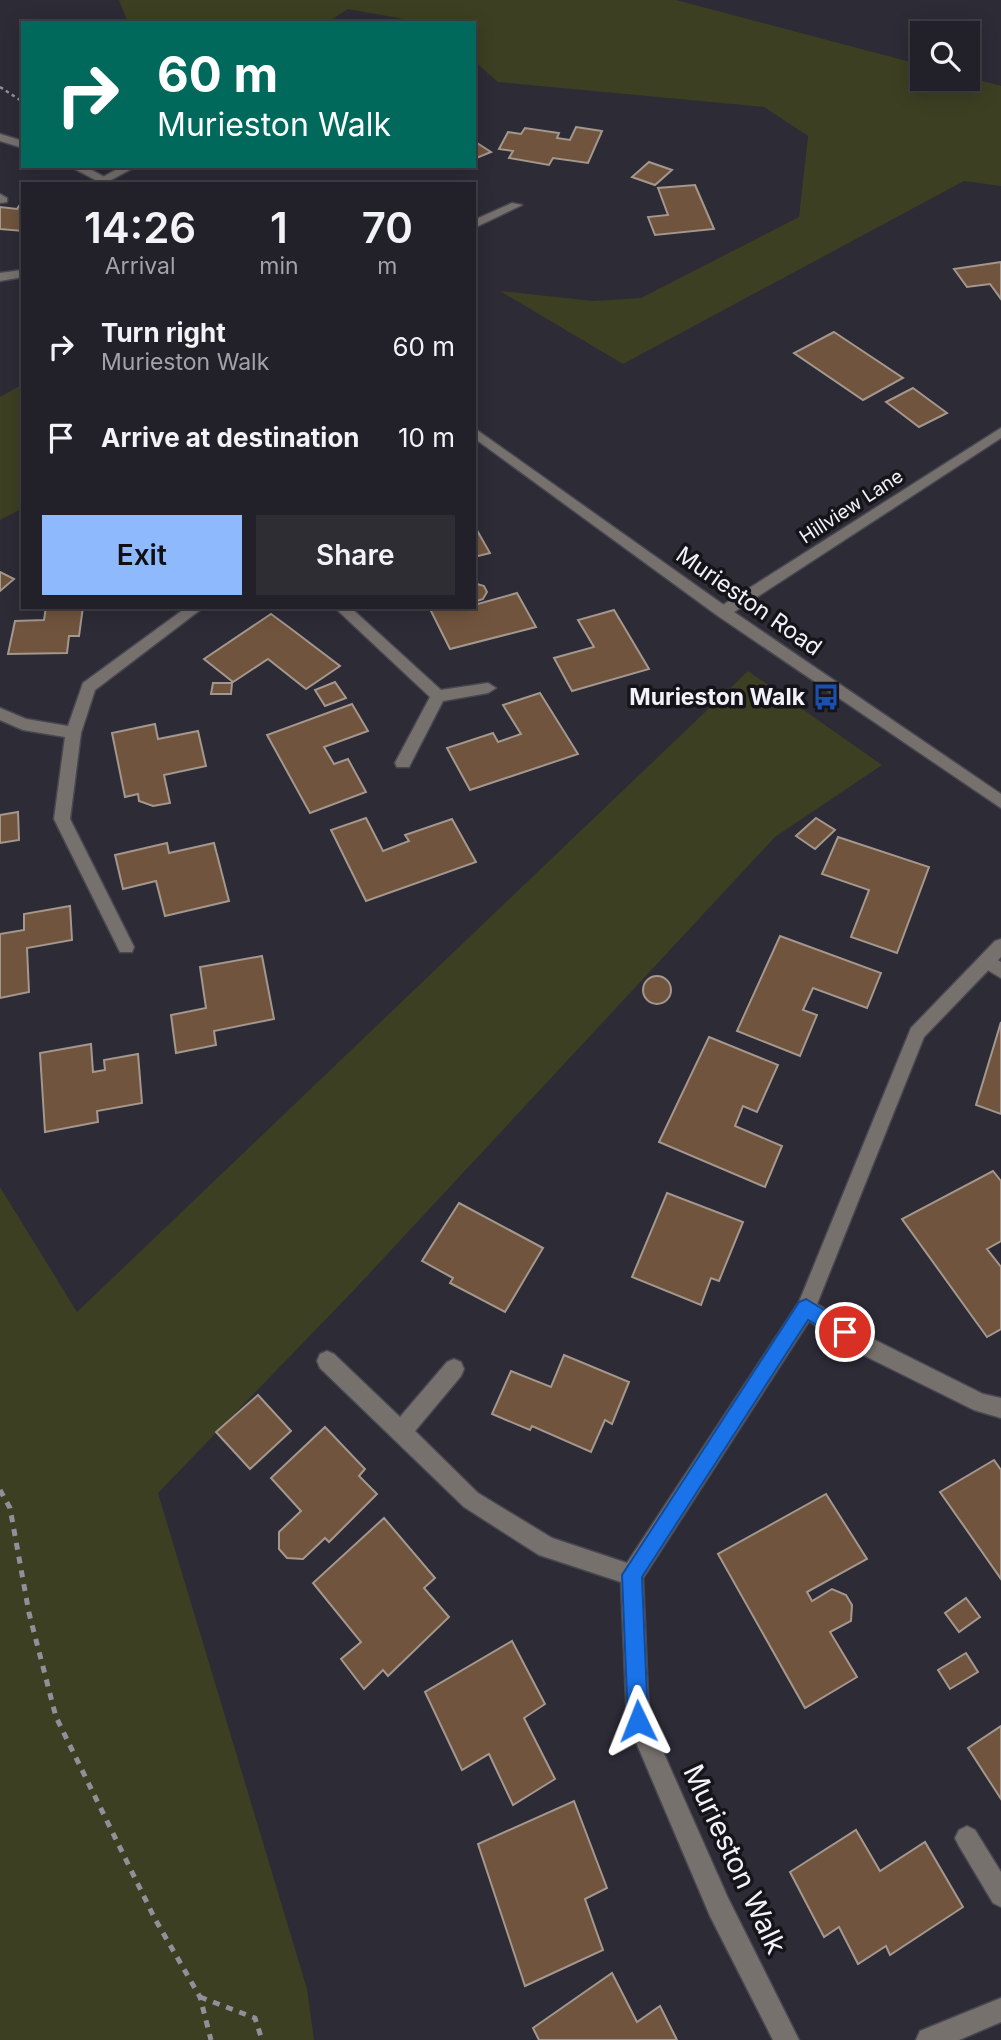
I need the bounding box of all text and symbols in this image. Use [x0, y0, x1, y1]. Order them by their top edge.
map controls [910, 21, 980, 91]
button: search [910, 21, 980, 91]
text: 60 m [157, 45, 278, 104]
icon: right [42, 49, 133, 140]
text: Murieston Walk [157, 105, 391, 144]
text: 14:26 [84, 202, 196, 253]
text: 1 [270, 202, 288, 253]
text: 70 [362, 202, 413, 253]
text: Arrival [105, 252, 176, 280]
text: min [259, 252, 299, 280]
text: m [377, 252, 397, 280]
text: Turn right [101, 317, 226, 348]
icon: right [42, 328, 80, 366]
text: 60 m [392, 331, 455, 362]
text: Murieston Walk [101, 348, 269, 376]
icon: arrive [42, 419, 80, 457]
text: Arrive at destination [101, 422, 360, 453]
text: 10 m [398, 422, 455, 453]
street label: Hillview Lane [795, 464, 907, 548]
button: Exit [42, 515, 242, 595]
button: Share [256, 515, 455, 595]
street label: Murieston Road [671, 540, 827, 662]
bus stop icon: Murieston Walk [811, 682, 841, 712]
place label: Murieston Walk [629, 683, 806, 711]
pin [815, 1302, 875, 1362]
icon: arrive [826, 1313, 864, 1351]
position arrow [601, 1684, 675, 1758]
street label: Murieston Walk [676, 1759, 794, 1959]

